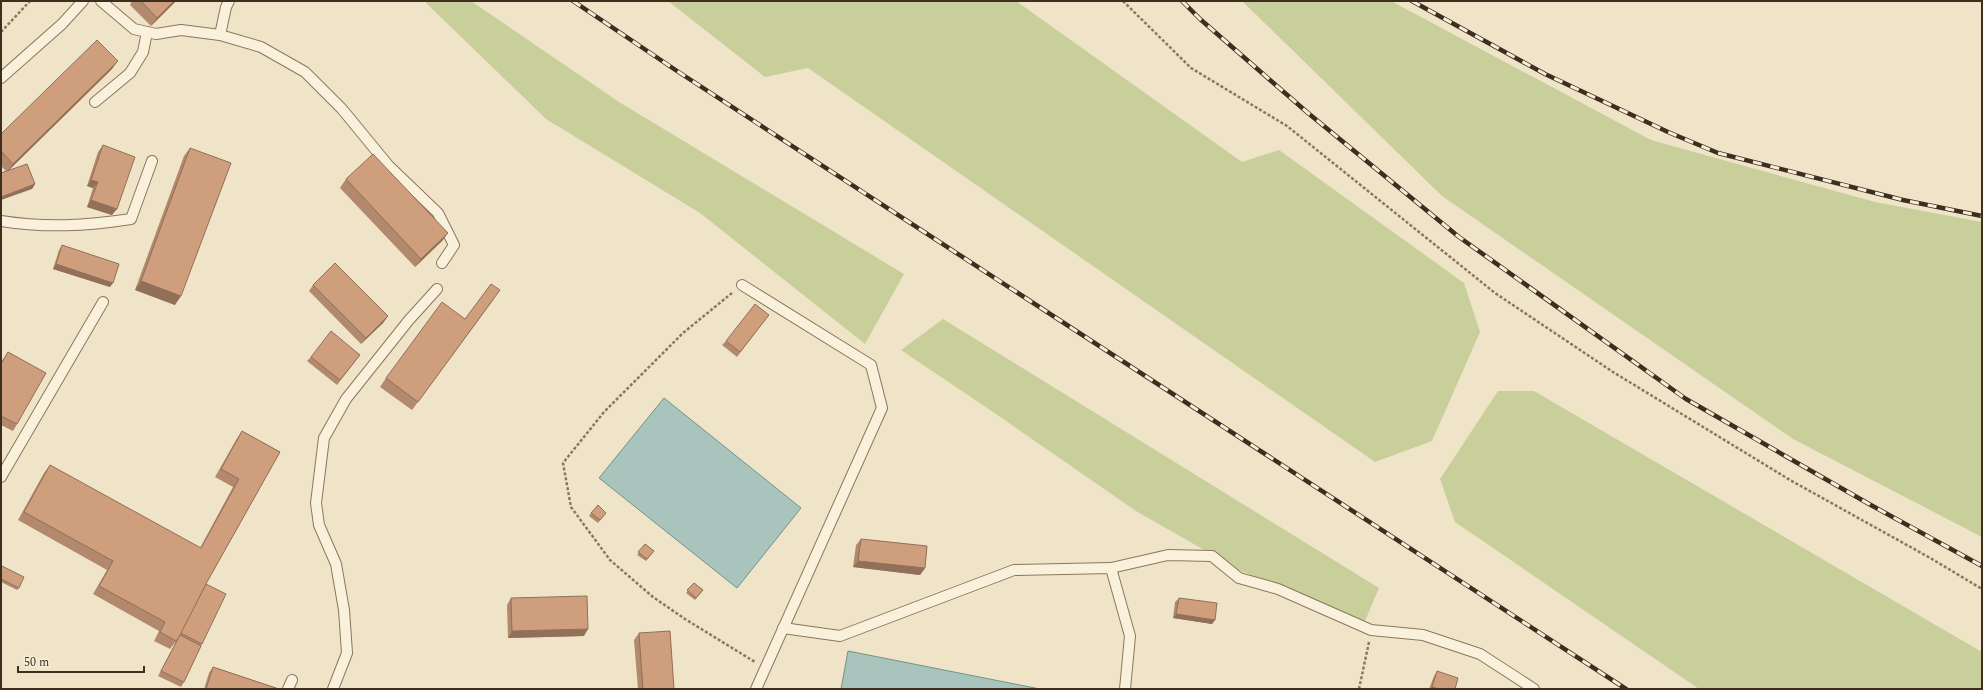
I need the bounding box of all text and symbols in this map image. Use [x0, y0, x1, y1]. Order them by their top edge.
scale bar [18, 648, 144, 674]
text: 50 m [24, 653, 49, 672]

